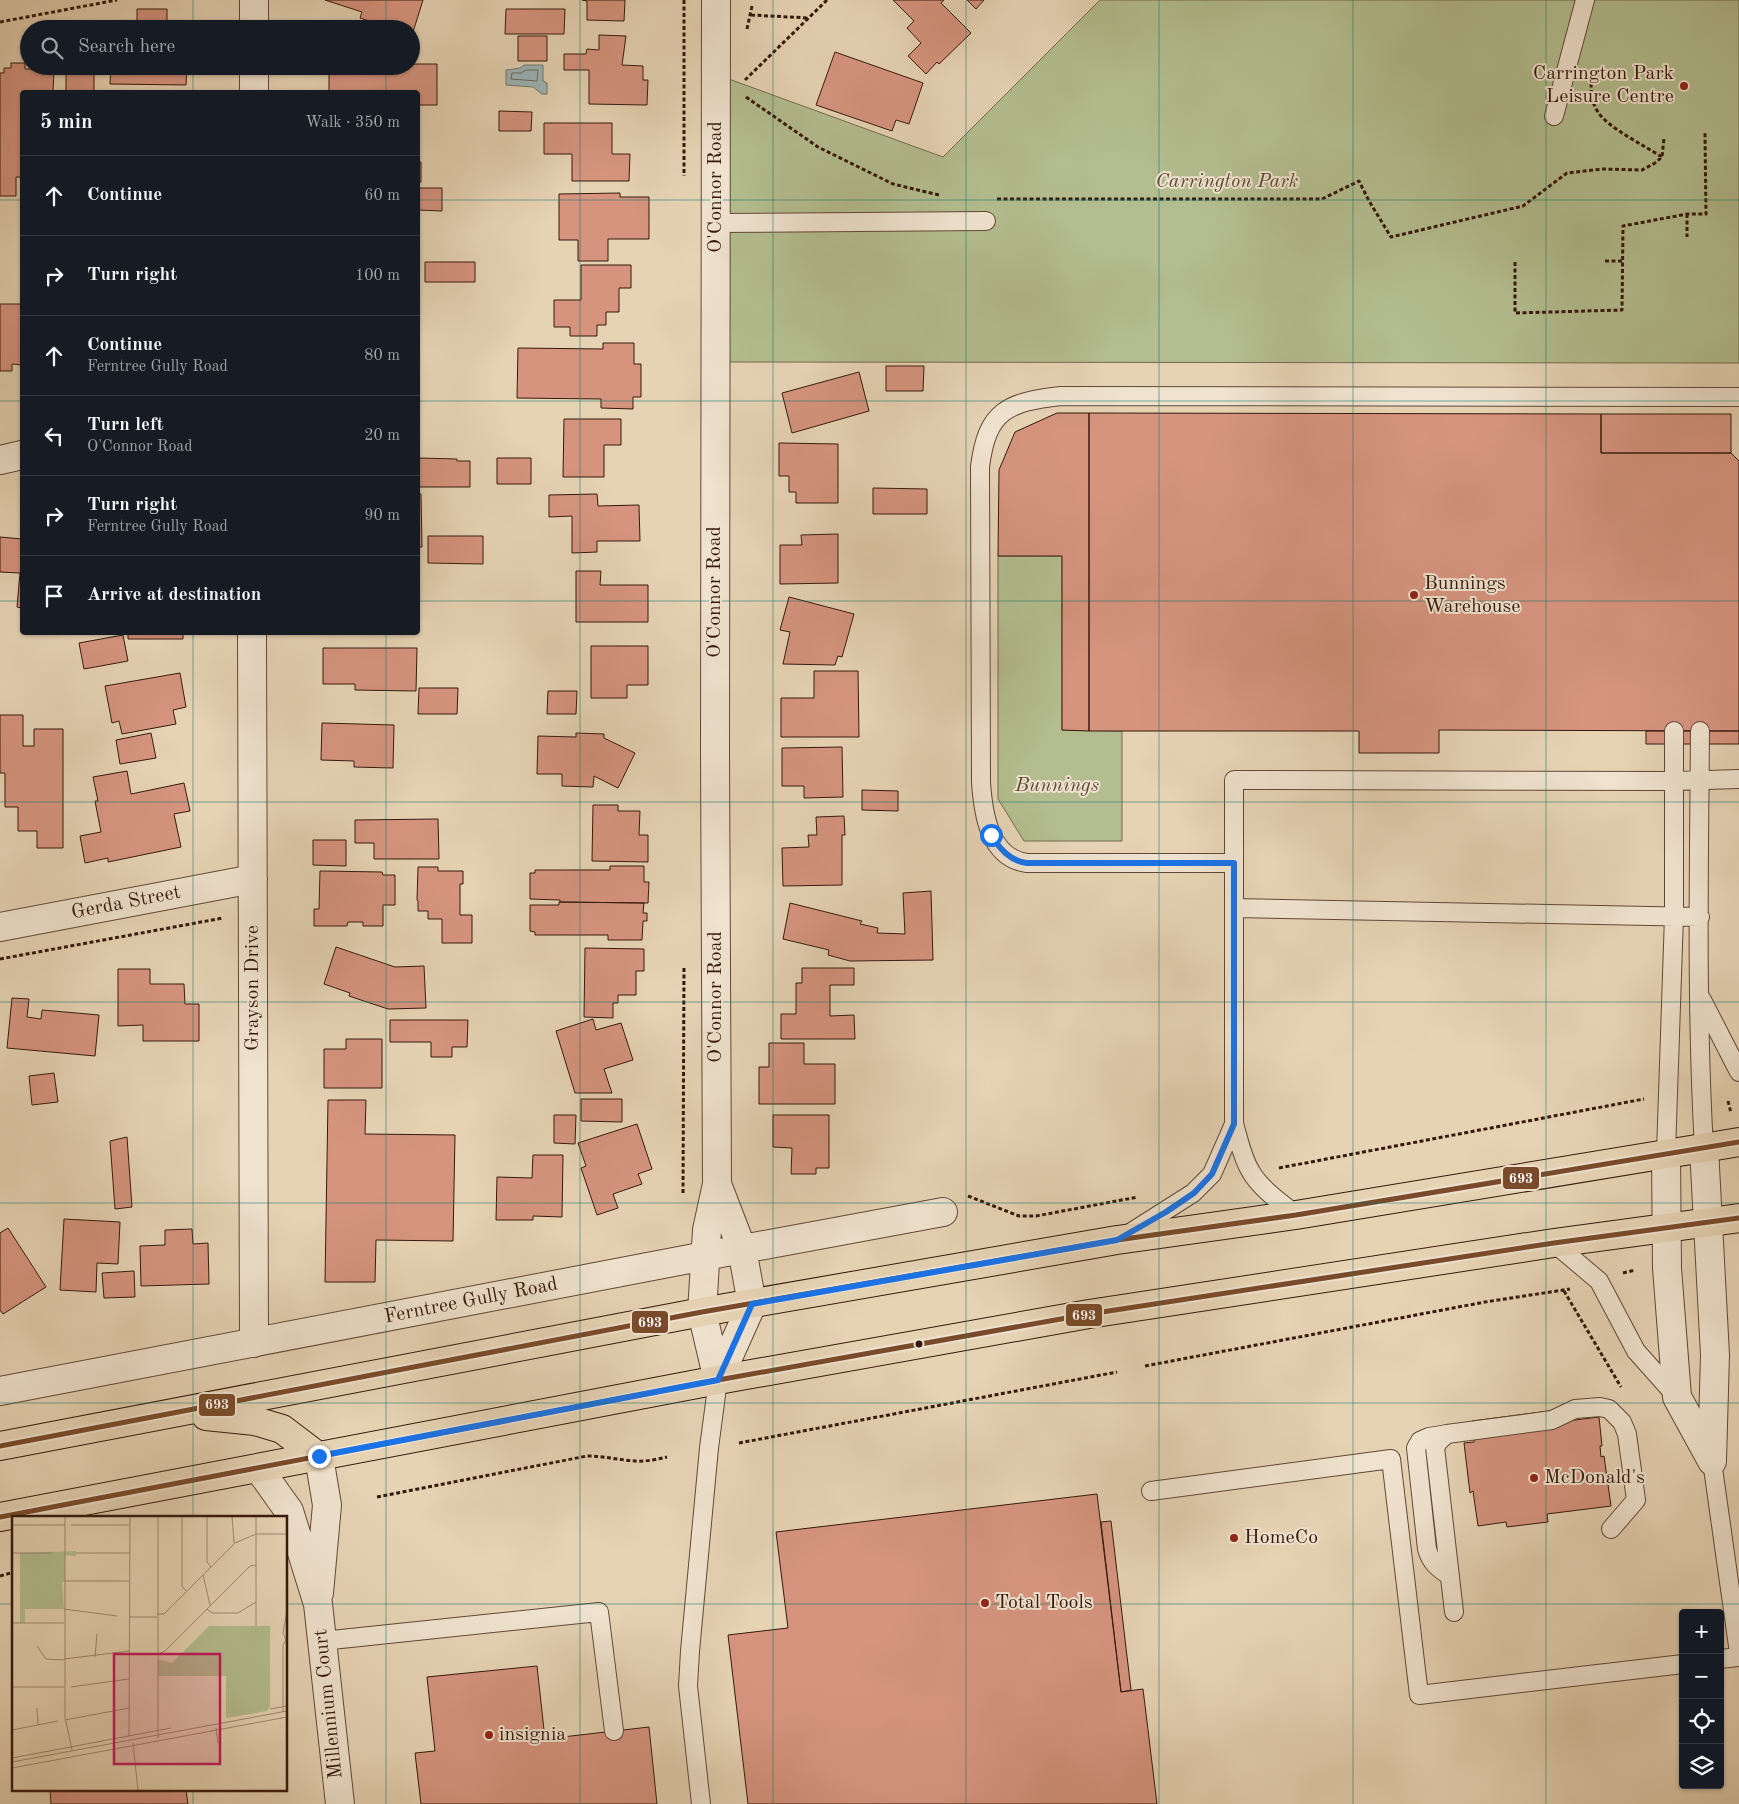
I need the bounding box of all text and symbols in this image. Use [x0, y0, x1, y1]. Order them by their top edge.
search box [20, 20, 420, 75]
icon: search [38, 34, 66, 62]
text: Search here [78, 38, 175, 57]
place label: Carrington Park Leisure Centre [1533, 64, 1674, 107]
marker: Carrington Park Leisure Centre [1678, 80, 1690, 92]
text: 5 min [40, 112, 93, 133]
text: Walk · 350 m [305, 115, 400, 131]
street label: O'Connor Road [706, 121, 726, 253]
park label: Carrington Park [1155, 172, 1299, 192]
icon: ahead [40, 182, 68, 210]
text: Continue [87, 186, 162, 205]
text: 60 m [364, 188, 400, 204]
icon: right [40, 262, 68, 290]
text: Turn right [87, 266, 177, 285]
text: 100 m [355, 268, 400, 284]
text: Continue [87, 336, 162, 355]
icon: ahead [40, 342, 68, 370]
text: 80 m [364, 348, 400, 364]
text: Ferntree Gully Road [87, 359, 228, 375]
text: Turn left [87, 416, 164, 435]
icon: left [40, 422, 68, 450]
text: 20 m [364, 428, 400, 444]
text: O'Connor Road [87, 439, 193, 455]
text: Turn right [87, 496, 177, 515]
icon: right [40, 502, 68, 530]
text: 90 m [364, 508, 400, 524]
text: Ferntree Gully Road [87, 519, 228, 535]
street label: O'Connor Road [705, 526, 725, 658]
place label: Bunnings Warehouse [1424, 574, 1520, 617]
icon: arrive [40, 582, 68, 610]
text: Arrive at destination [87, 586, 261, 605]
marker: Bunnings Warehouse [1408, 589, 1420, 601]
park label: Bunnings [1014, 776, 1099, 796]
route start [980, 824, 1003, 847]
street label: Gerda Street [70, 883, 182, 923]
street label: Grayson Drive [243, 925, 263, 1051]
street label: O'Connor Road [706, 931, 726, 1063]
line badge: 693 [1502, 1166, 1540, 1190]
text: 693 [1509, 1172, 1533, 1186]
street label: Ferntree Gully Road [383, 1274, 559, 1328]
line badge: 693 [1065, 1303, 1103, 1327]
text: 693 [1072, 1309, 1096, 1323]
line badge: 693 [631, 1310, 669, 1334]
text: 693 [638, 1316, 662, 1330]
unlabelled marker [914, 1339, 924, 1349]
line badge: 693 [198, 1393, 236, 1417]
text: 693 [205, 1398, 229, 1412]
route end [308, 1445, 331, 1468]
place label: McDonald's [1544, 1468, 1645, 1488]
marker: McDonald's [1528, 1472, 1540, 1484]
inset map [12, 1516, 288, 1792]
place label: HomeCo [1244, 1528, 1318, 1548]
marker: HomeCo [1228, 1532, 1240, 1544]
place label: Total Tools [995, 1593, 1093, 1613]
marker: Total Tools [979, 1597, 991, 1609]
map controls [1679, 1609, 1724, 1789]
button: + [1679, 1609, 1724, 1654]
street label: Millennium Court [311, 1628, 347, 1780]
button: − [1679, 1654, 1724, 1699]
button: locate [1679, 1699, 1724, 1744]
place label: insignia [499, 1725, 566, 1745]
marker: insignia [483, 1729, 495, 1741]
button: layers [1679, 1744, 1724, 1789]

